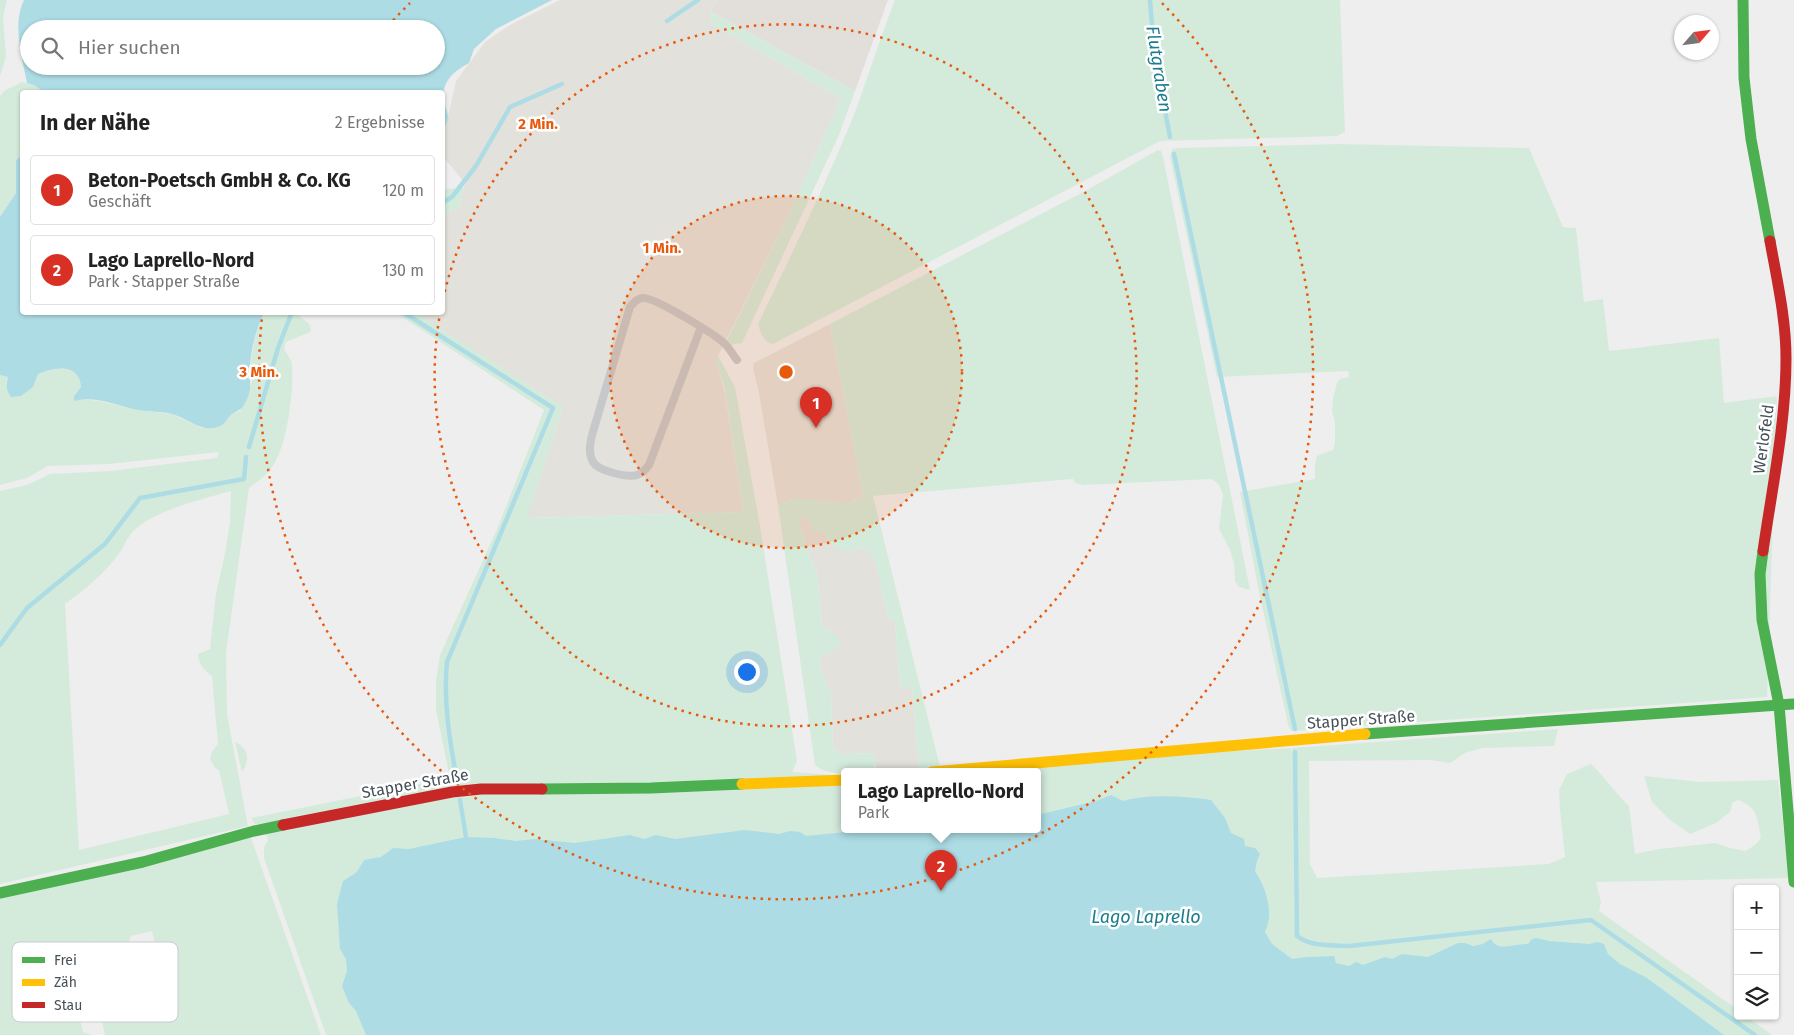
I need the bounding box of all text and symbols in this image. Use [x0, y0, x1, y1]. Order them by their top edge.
north arrow [1674, 15, 1719, 60]
search box [20, 20, 445, 75]
water label: Flutgraben [1141, 24, 1177, 114]
icon: search [38, 34, 66, 62]
text: Hier suchen [78, 36, 181, 59]
text: In der Nähe [40, 110, 150, 136]
text: 2 Ergebnisse [335, 113, 425, 132]
text: 2 Min. [518, 115, 558, 133]
text: Beton-Poetsch GmbH & Co. KG [88, 169, 351, 192]
text: 1 [53, 181, 61, 200]
text: 120 m [382, 181, 424, 200]
text: Geschäft [88, 192, 151, 211]
text: 1 Min. [643, 239, 682, 257]
text: Lago Laprello-Nord [88, 249, 254, 272]
text: 2 [53, 261, 61, 280]
text: 130 m [382, 261, 424, 280]
text: Park · Stapper Straße [88, 272, 240, 291]
text: 3 Min. [238, 363, 279, 381]
centre of rings [777, 363, 795, 381]
pin: 1 [800, 387, 832, 428]
street label: Werlofeld [1749, 403, 1778, 475]
your location [734, 659, 760, 685]
street label: Stapper Straße [1306, 706, 1416, 733]
street label: Stapper Straße [360, 765, 470, 802]
popup [841, 768, 1041, 833]
text: Lago Laprello-Nord [858, 780, 1024, 803]
text: Park [858, 803, 889, 822]
pin: 2 [925, 850, 957, 891]
map controls [1734, 885, 1779, 1020]
button: + [1734, 885, 1779, 930]
water label: Lago Laprello [1091, 906, 1201, 928]
button: − [1734, 930, 1779, 975]
legend [12, 942, 178, 1022]
text: Frei [54, 952, 77, 969]
text: Zäh [54, 974, 77, 991]
button: layers [1734, 975, 1779, 1020]
text: Stau [54, 997, 82, 1014]

